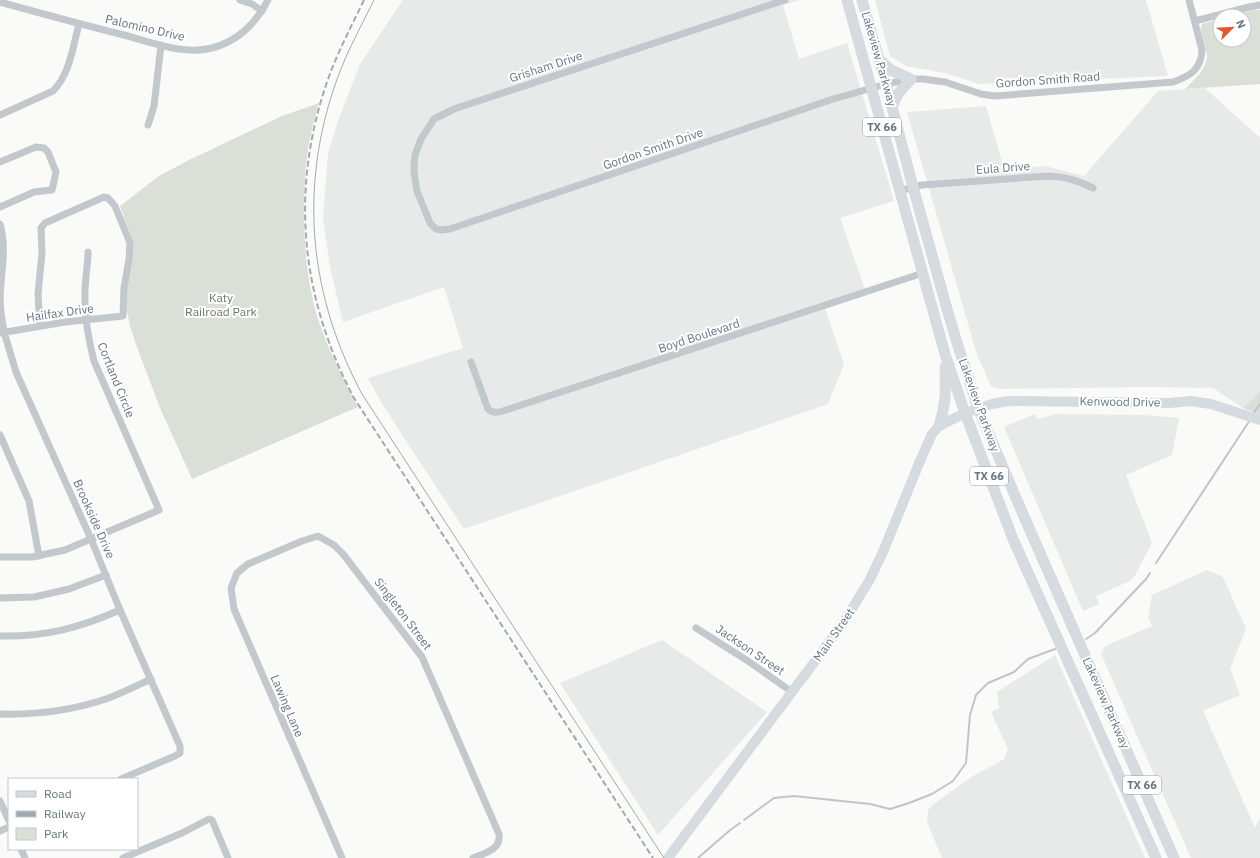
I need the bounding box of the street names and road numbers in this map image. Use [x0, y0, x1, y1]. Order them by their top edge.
street label: Lakeview Parkway [859, 10, 900, 108]
street label: Palomino Drive [104, 11, 187, 44]
street label: Grisham Drive [507, 48, 585, 85]
street label: Gordon Smith Road [995, 68, 1101, 91]
road number: TX 66 [863, 118, 901, 136]
street label: Gordon Smith Drive [601, 124, 705, 173]
street label: Eula Drive [975, 158, 1031, 177]
street label: Hailfax Drive [25, 300, 95, 325]
street label: Boyd Boulevard [656, 315, 742, 356]
street label: Cortland Circle [95, 340, 139, 420]
street label: Lakeview Parkway [956, 356, 1003, 454]
street label: Kenwood Drive [1079, 393, 1161, 410]
road number: TX 66 [970, 467, 1008, 485]
street label: Brookside Drive [70, 477, 119, 561]
street label: Singleton Street [371, 575, 435, 653]
street label: Main Street [810, 605, 857, 664]
street label: Jackson Street [713, 621, 788, 678]
street label: Lakeview Parkway [1080, 655, 1133, 751]
street label: Lawing Lane [268, 672, 307, 740]
road number: TX 66 [1123, 776, 1161, 794]

